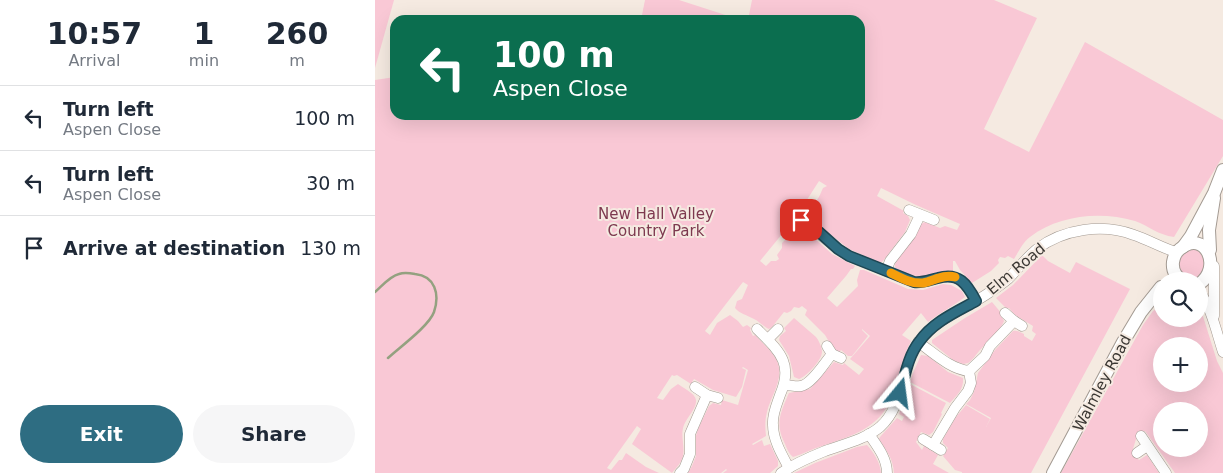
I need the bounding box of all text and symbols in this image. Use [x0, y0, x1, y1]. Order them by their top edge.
text: 10:57 [47, 16, 142, 51]
text: 1 [193, 16, 214, 51]
text: 260 [266, 16, 328, 51]
icon: left [410, 35, 475, 100]
text: 100 m [493, 35, 615, 75]
text: Arrival [68, 51, 120, 70]
text: min [189, 51, 219, 70]
text: m [289, 51, 305, 70]
text: Aspen Close [493, 76, 628, 101]
text: Turn left [63, 98, 154, 120]
icon: left [20, 104, 48, 132]
text: 100 m [294, 107, 355, 129]
text: Aspen Close [63, 120, 161, 139]
text: Turn left [63, 163, 154, 185]
icon: left [20, 169, 48, 197]
text: 30 m [306, 172, 355, 194]
text: Aspen Close [63, 185, 161, 204]
pin [780, 199, 822, 241]
park label: New Hall Valley Country Park [598, 205, 714, 240]
icon: arrive [787, 206, 815, 234]
icon: arrive [20, 234, 48, 262]
text: Arrive at destination [63, 237, 285, 259]
text: 130 m [300, 237, 361, 259]
street label: Elm Road [983, 239, 1049, 299]
map controls [1153, 272, 1208, 457]
button: search [1153, 272, 1208, 327]
street label: Walmley Road [1069, 332, 1135, 434]
button: + [1153, 337, 1208, 392]
position arrow [873, 366, 925, 418]
button: − [1153, 402, 1208, 457]
button: Exit [20, 405, 183, 463]
button: Share [193, 405, 355, 463]

